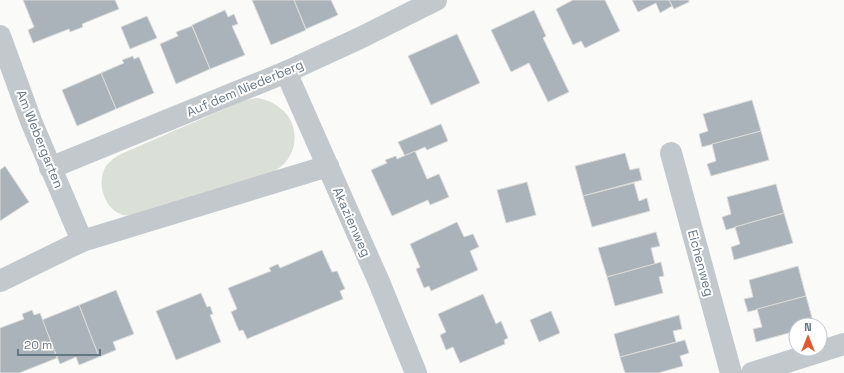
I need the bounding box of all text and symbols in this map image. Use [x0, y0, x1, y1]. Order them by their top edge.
street label: Auf dem Niederberg [184, 56, 306, 120]
street label: Am Webergarten [13, 87, 67, 191]
street label: Akazienweg [329, 185, 375, 259]
street label: Eichenweg [684, 228, 718, 298]
north arrow [788, 317, 828, 357]
text: N [804, 320, 812, 334]
scale bar [18, 331, 100, 357]
text: 20 m [24, 337, 52, 353]

